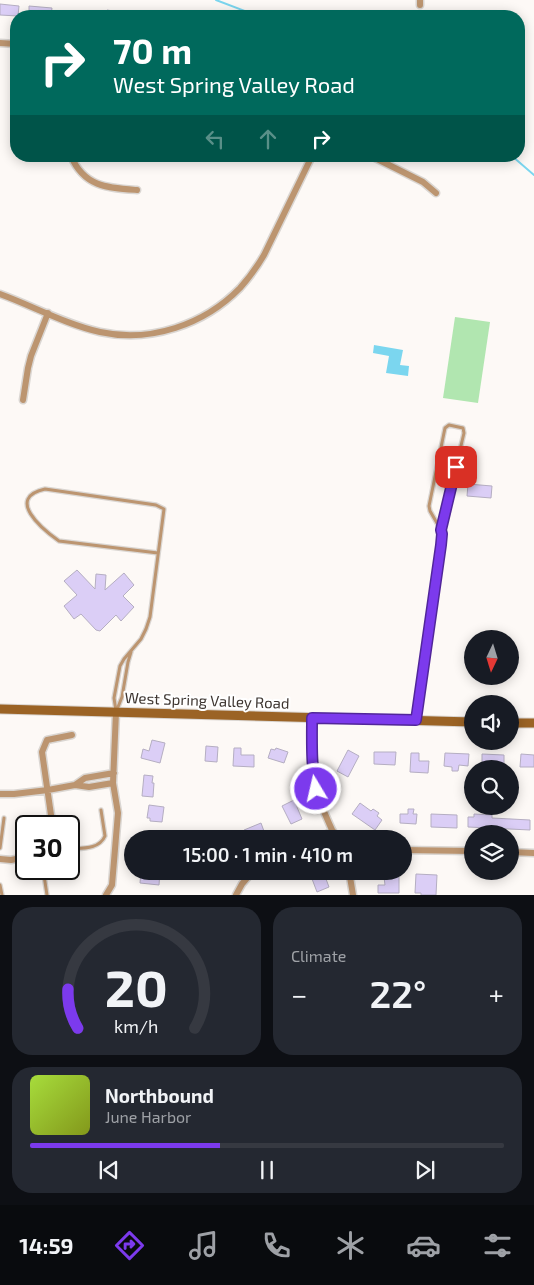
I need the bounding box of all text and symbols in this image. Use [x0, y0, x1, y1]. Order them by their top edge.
text: 70 m [113, 29, 192, 71]
icon: right [30, 30, 95, 95]
text: West Spring Valley Road [113, 71, 355, 97]
icon: left [201, 125, 229, 153]
icon: ahead [254, 125, 282, 153]
icon: right [307, 125, 335, 153]
pin [435, 446, 477, 488]
icon: arrive [442, 453, 470, 481]
north arrow [464, 630, 519, 685]
map controls [464, 630, 519, 880]
street label: West Spring Valley Road [124, 688, 290, 712]
button: sound [464, 695, 519, 750]
button: search [464, 760, 519, 815]
position arrow [289, 762, 341, 814]
speed limit sign: 30 [15, 815, 80, 880]
button: layers [464, 825, 519, 880]
text: 15:00 · 1 min · 410 m [183, 843, 353, 866]
text: Climate [291, 946, 346, 965]
text: 20 [105, 955, 168, 1017]
text: 22° [370, 970, 426, 1016]
text: − [291, 977, 307, 1011]
text: + [489, 977, 504, 1011]
text: km/h [114, 1015, 159, 1037]
text: Northbound [105, 1084, 214, 1107]
text: June Harbor [105, 1107, 192, 1126]
icon: previous [95, 1156, 123, 1184]
icon: pause [253, 1156, 281, 1184]
icon: next [411, 1156, 439, 1184]
icon: directions [112, 1228, 147, 1263]
icon: music [186, 1228, 221, 1263]
icon: phone [259, 1228, 294, 1263]
icon: climate [333, 1228, 368, 1263]
icon: car [406, 1228, 441, 1263]
icon: filters [480, 1228, 515, 1263]
text: 14:59 [19, 1232, 74, 1258]

